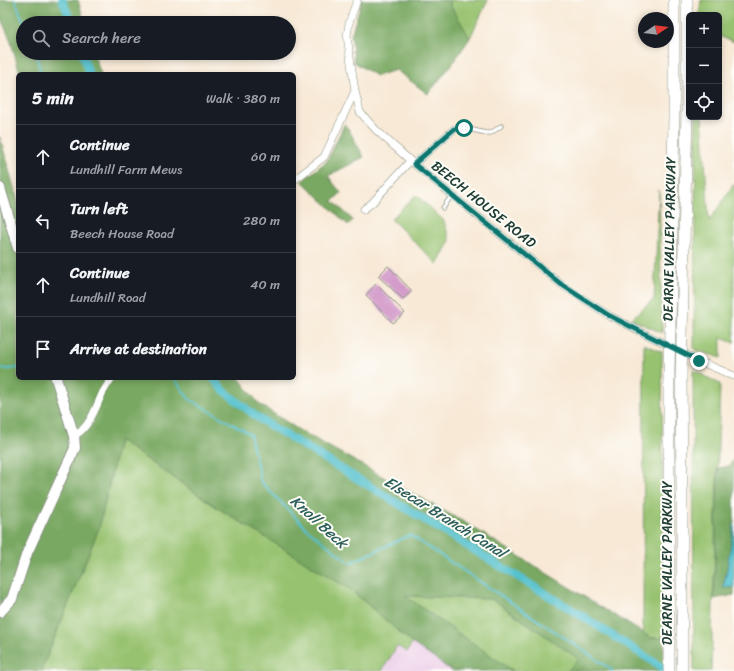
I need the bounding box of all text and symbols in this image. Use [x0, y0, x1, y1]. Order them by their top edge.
north arrow [638, 12, 674, 48]
map controls [686, 12, 722, 120]
button: + [686, 12, 722, 48]
search box [16, 16, 296, 60]
text: Search here [62, 25, 141, 51]
icon: search [30, 27, 52, 49]
button: − [686, 48, 722, 84]
text: 5 min [32, 83, 74, 113]
button: locate [686, 84, 722, 120]
text: Walk · 380 m [206, 87, 280, 110]
route start [455, 119, 473, 137]
text: Continue [70, 132, 130, 158]
text: 60 m [251, 145, 280, 168]
icon: ahead [32, 146, 54, 168]
street label: BEECH HOUSE ROAD [426, 154, 542, 255]
street label: DEARNE VALLEY PARKWAY [656, 156, 683, 322]
text: Lundhill Farm Mews [70, 158, 182, 181]
text: Turn left [70, 196, 128, 222]
text: 280 m [243, 209, 280, 232]
icon: left [32, 210, 54, 232]
text: Beech House Road [70, 222, 174, 245]
text: Continue [70, 260, 130, 286]
text: 40 m [250, 273, 280, 296]
icon: ahead [32, 274, 54, 296]
text: Lundhill Road [70, 286, 146, 309]
text: Arrive at destination [70, 336, 207, 362]
icon: arrive [32, 338, 54, 360]
route end [690, 352, 708, 370]
water label: Elsecar Branch Canal [379, 469, 514, 567]
street label: DEARNE VALLEY PARKWAY [655, 480, 680, 645]
water label: Knoll Beck [284, 489, 355, 556]

